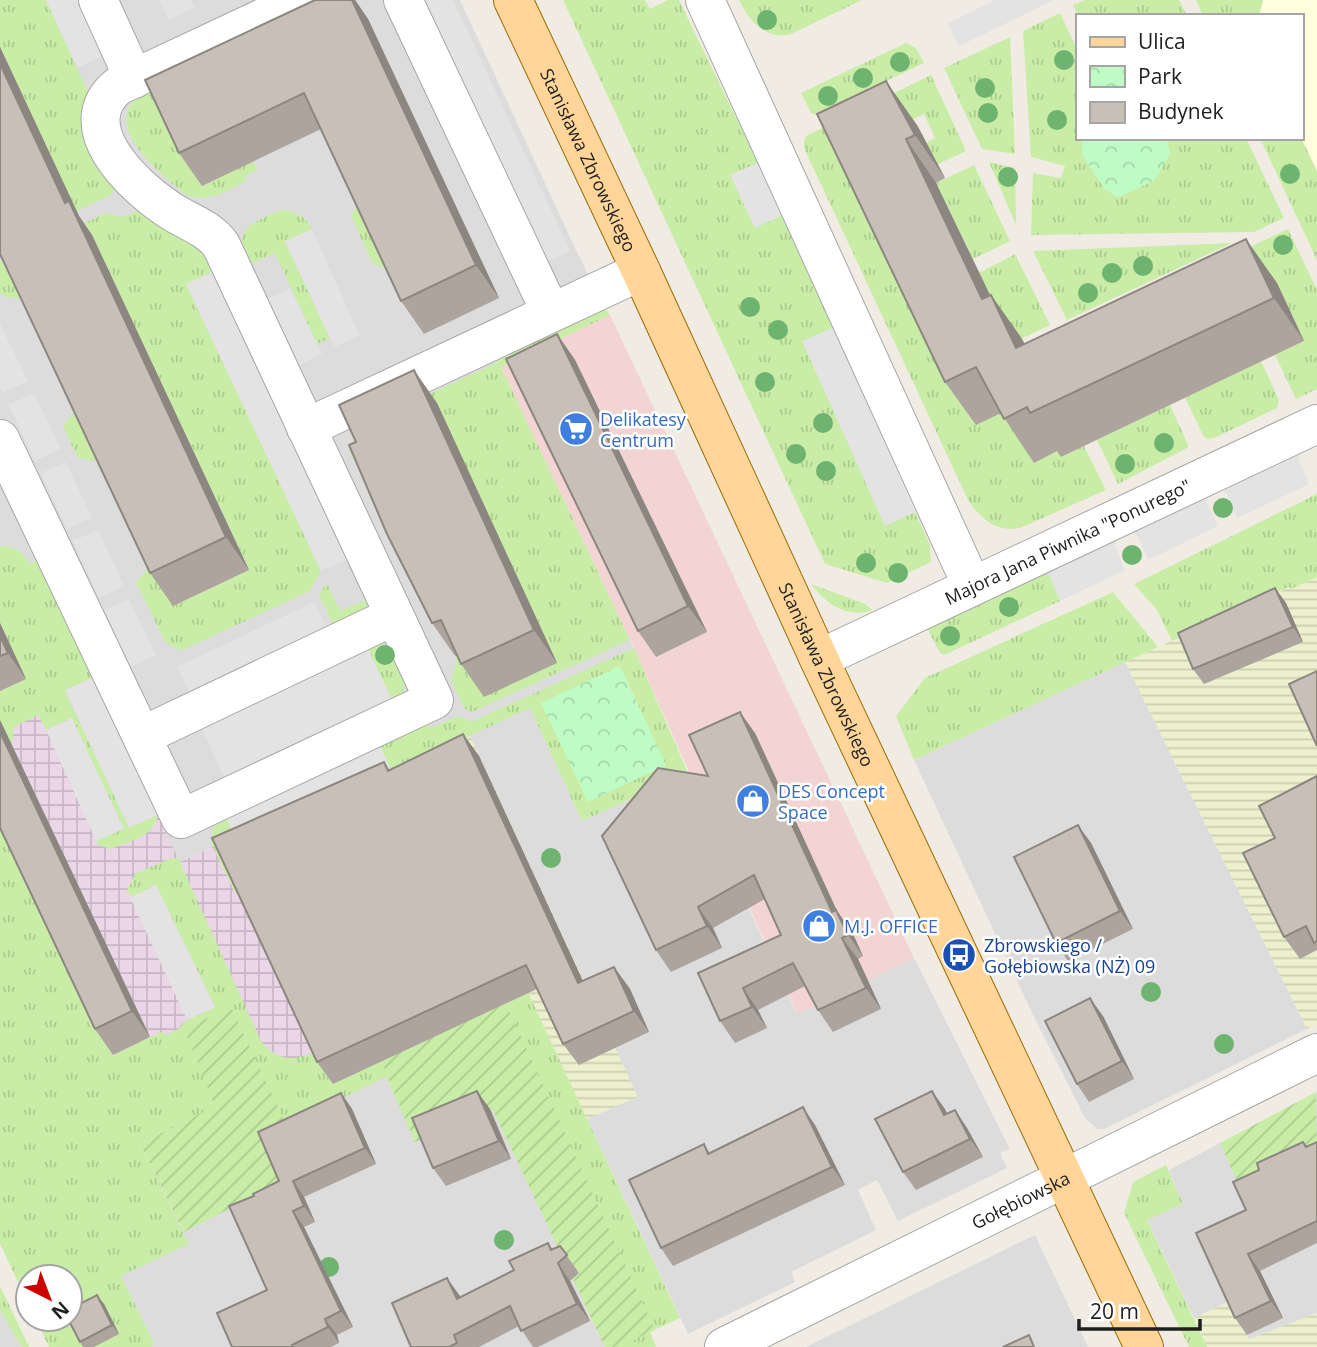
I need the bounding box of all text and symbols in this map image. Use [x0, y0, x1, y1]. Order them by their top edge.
legend [1076, 14, 1303, 140]
text: Ulica [1138, 27, 1186, 55]
text: Park [1138, 62, 1182, 90]
street label: Stanisława Zbrowskiego [535, 64, 642, 256]
text: Budynek [1138, 97, 1224, 125]
place label: Delikatesy Centrum [600, 407, 687, 452]
supermarket icon: Delikatesy Centrum [557, 410, 595, 448]
street label: Majora Jana Piwnika "Ponurego" [941, 473, 1195, 610]
street label: Stanisława Zbrowskiego [774, 579, 880, 771]
place label: DES Concept Space [778, 779, 885, 824]
shop icon: DES Concept Space [734, 782, 772, 820]
shop icon: M.J. OFFICE [800, 907, 838, 945]
place label: M.J. OFFICE [844, 914, 938, 938]
place label: Zbrowskiego / Gołębiowska (NŻ) 09 [984, 933, 1155, 978]
bus stop icon: Zbrowskiego / Gołębiowska (NŻ) 09 [940, 936, 978, 974]
street label: Gołębiowska [967, 1165, 1074, 1234]
north arrow [14, 1263, 84, 1333]
scale bar [1079, 1288, 1200, 1332]
text: N [46, 1296, 75, 1325]
text: 20 m [1090, 1297, 1139, 1325]

